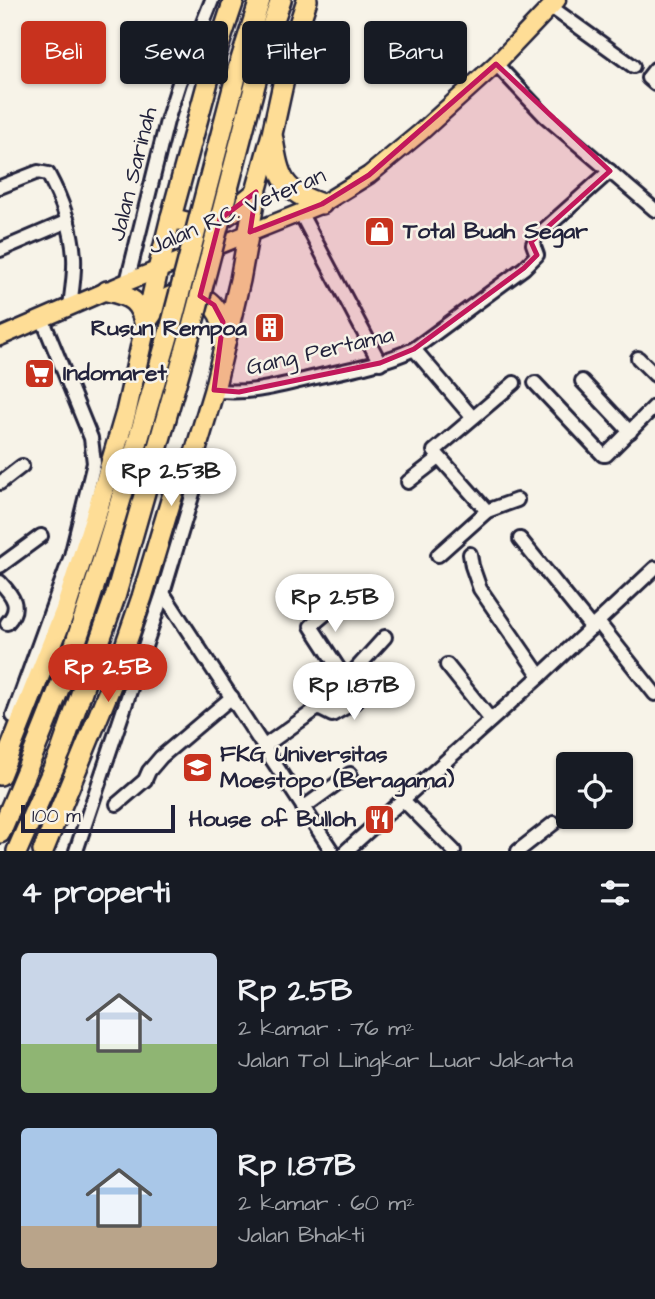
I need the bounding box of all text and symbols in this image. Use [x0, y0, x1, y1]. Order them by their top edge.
chip: Beli [21, 21, 106, 84]
chip: Sewa [120, 21, 228, 84]
chip: Filter [242, 21, 350, 84]
chip: Baru [364, 21, 467, 84]
street label: Jalan Sarinah [101, 103, 165, 244]
street label: Jalan RC. Veteran [144, 159, 330, 263]
shop icon: Total Buah Segar [363, 214, 397, 248]
place label: Total Buah Segar [402, 215, 588, 248]
building icon: Rusun Rempoa [253, 311, 287, 345]
place label: Rusun Rempoa [91, 312, 247, 344]
street label: Gang Pertama [243, 318, 397, 385]
supermarket icon: Indomaret [23, 356, 57, 390]
place label: Indomaret [63, 357, 167, 389]
pin: Rp 2.53B [99, 448, 243, 508]
text: Rp 2.53B [121, 455, 221, 487]
pin: Rp 2.5B [270, 574, 400, 634]
text: Rp 2.5B [291, 581, 379, 613]
pin: Rp 2.5B [43, 644, 173, 704]
text: Rp 2.5B [64, 651, 152, 683]
pin: Rp 1.87B [282, 662, 426, 722]
text: Rp 1.87B [309, 669, 399, 701]
place label: FKG Universitas Moestopo (Beragama) [220, 738, 454, 797]
school or university icon: FKG Universitas Moestopo (Beragama) [180, 750, 214, 784]
map controls [556, 752, 633, 829]
button: locate [556, 752, 633, 829]
scale bar [21, 802, 175, 834]
restaurant icon: House of Bulloh [362, 802, 396, 836]
text: 100 m [32, 803, 81, 830]
place label: House of Bulloh [189, 803, 357, 835]
text: 4 properti [21, 872, 170, 914]
icon: filters [596, 874, 634, 912]
text: Rp 2.5B [238, 970, 352, 1012]
icon: home [77, 981, 161, 1065]
text: 2 kamar · 76 m² [238, 1012, 414, 1044]
text: Jalan Tol Lingkar Luar Jakarta [238, 1044, 573, 1076]
text: Rp 1.87B [238, 1145, 355, 1187]
icon: home [77, 1156, 161, 1240]
text: 2 kamar · 60 m² [238, 1187, 415, 1219]
text: Jalan Bhakti [238, 1219, 364, 1251]

